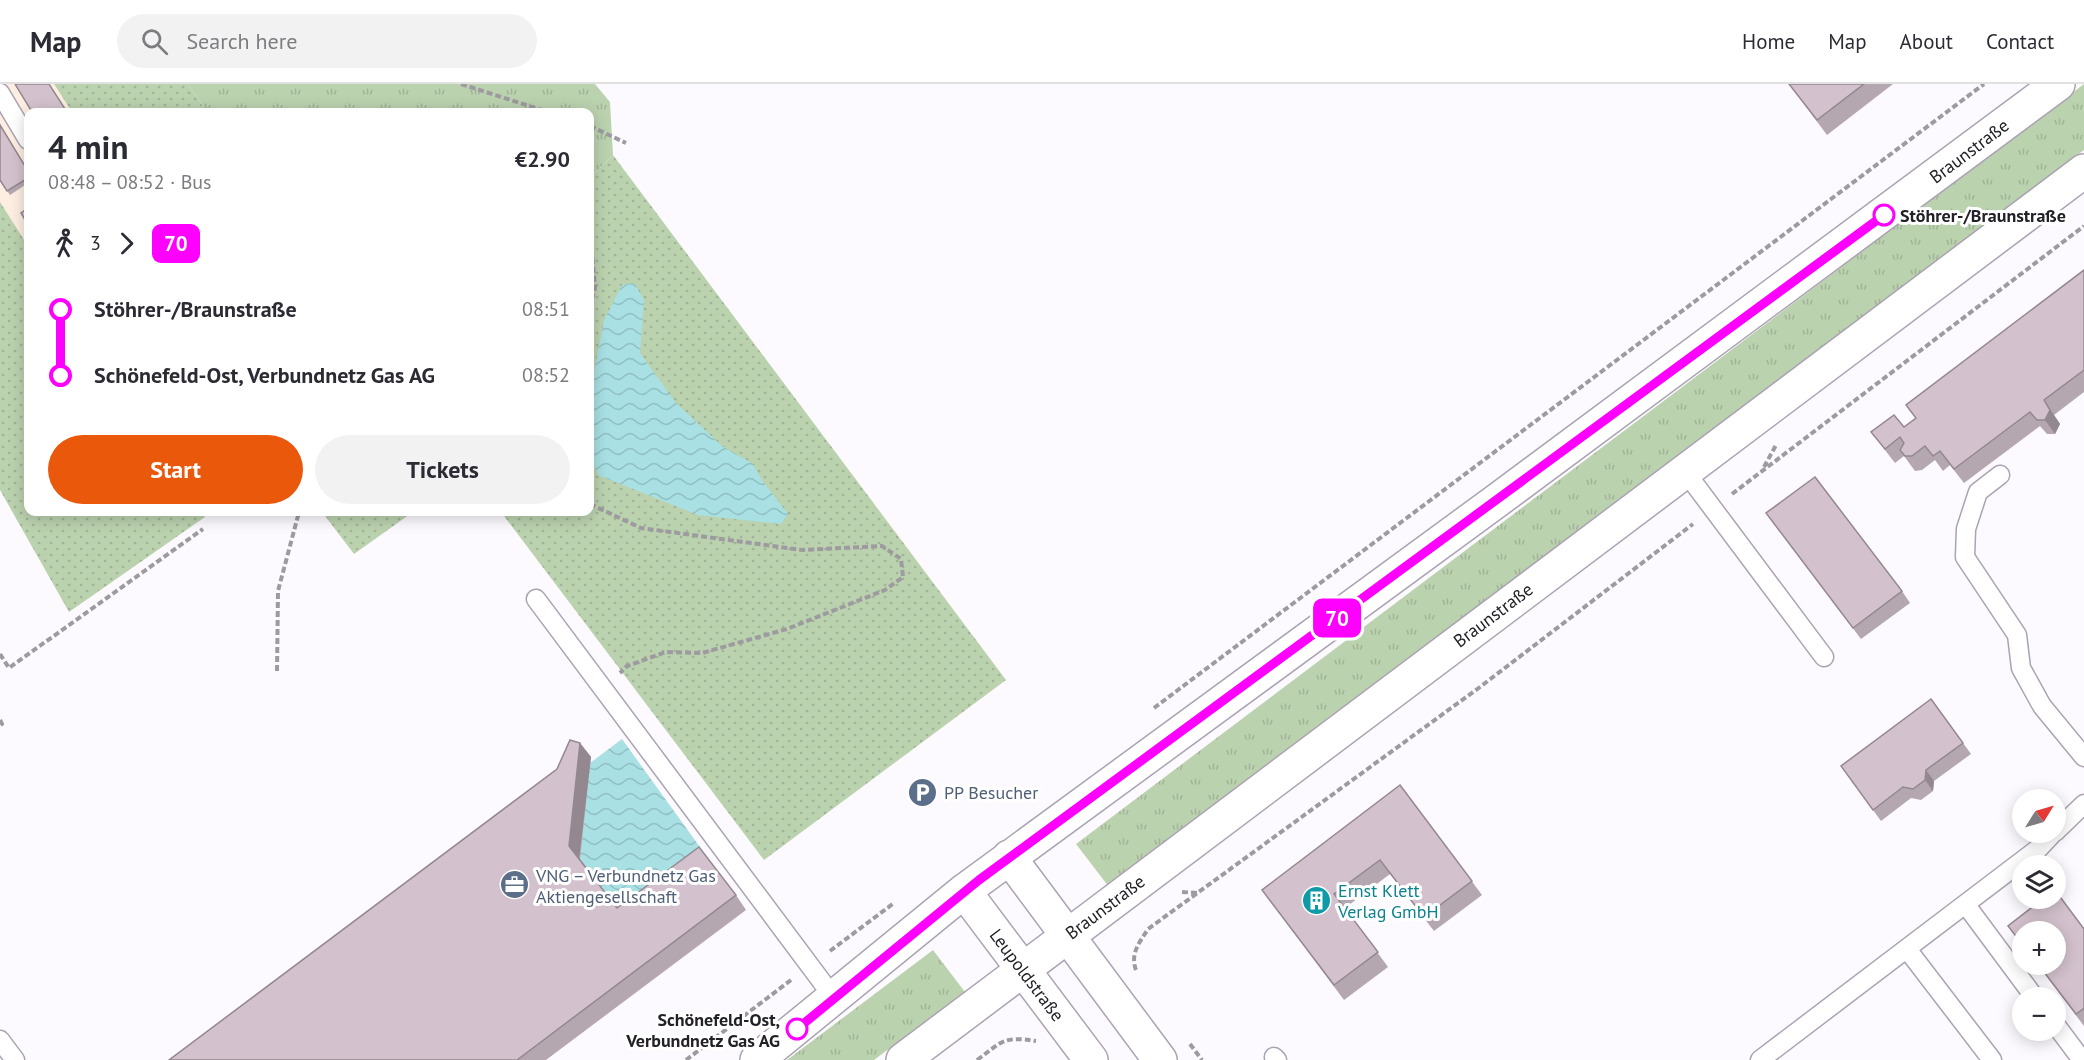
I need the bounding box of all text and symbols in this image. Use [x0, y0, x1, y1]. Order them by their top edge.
search box [117, 14, 537, 68]
text: Map [30, 23, 81, 60]
icon: search [138, 25, 171, 58]
text: Search here [186, 27, 297, 55]
text: Home [1742, 28, 1795, 55]
text: Map [1828, 28, 1867, 55]
text: About [1900, 28, 1953, 55]
text: Contact [1986, 28, 2054, 55]
street label: Braunstraße [1925, 114, 2013, 188]
text: 4 min [48, 125, 129, 168]
text: €2.90 [515, 145, 570, 173]
text: 08:48 – 08:52 · Bus [48, 169, 212, 195]
marker: Stöhrer-/Braunstraße [1873, 204, 1895, 226]
place label: Stöhrer-/Braunstraße [1900, 204, 2066, 227]
icon: walk [48, 227, 81, 260]
icon: forward [110, 227, 143, 260]
text: 3 [90, 230, 101, 256]
text: 70 [164, 230, 188, 257]
text: Stöhrer-/Braunstraße [94, 295, 297, 323]
text: 08:51 [522, 296, 570, 322]
text: Schönefeld-Ost, Verbundnetz Gas AG [94, 361, 435, 389]
text: 08:52 [522, 362, 570, 388]
button: Start [48, 435, 303, 504]
button: Tickets [315, 435, 570, 504]
street label: Braunstraße [1449, 578, 1537, 652]
line badge: 70 [1310, 598, 1364, 638]
text: 70 [1325, 605, 1349, 632]
parking icon: PP Besucher [907, 776, 939, 808]
place label: PP Besucher [944, 781, 1038, 804]
north arrow [2012, 789, 2066, 843]
map controls [2012, 789, 2066, 1041]
button: layers [2012, 855, 2066, 909]
place label: VNG – Verbundnetz Gas Aktiengesellschaft [535, 864, 716, 908]
office icon: VNG – Verbundnetz Gas Aktiengesellschaft [499, 869, 531, 901]
street label: Braunstraße [1061, 870, 1149, 944]
place label: Ernst Klett Verlag GmbH [1337, 879, 1439, 923]
building icon: Ernst Klett Verlag GmbH [1301, 884, 1333, 916]
button: + [2012, 921, 2066, 975]
street label: Leupoldstraße [985, 924, 1069, 1026]
button: − [2012, 987, 2066, 1041]
place label: Schönefeld-Ost, Verbundnetz Gas AG [625, 1008, 780, 1052]
marker: Schönefeld-Ost, Verbundnetz Gas AG [786, 1018, 808, 1040]

